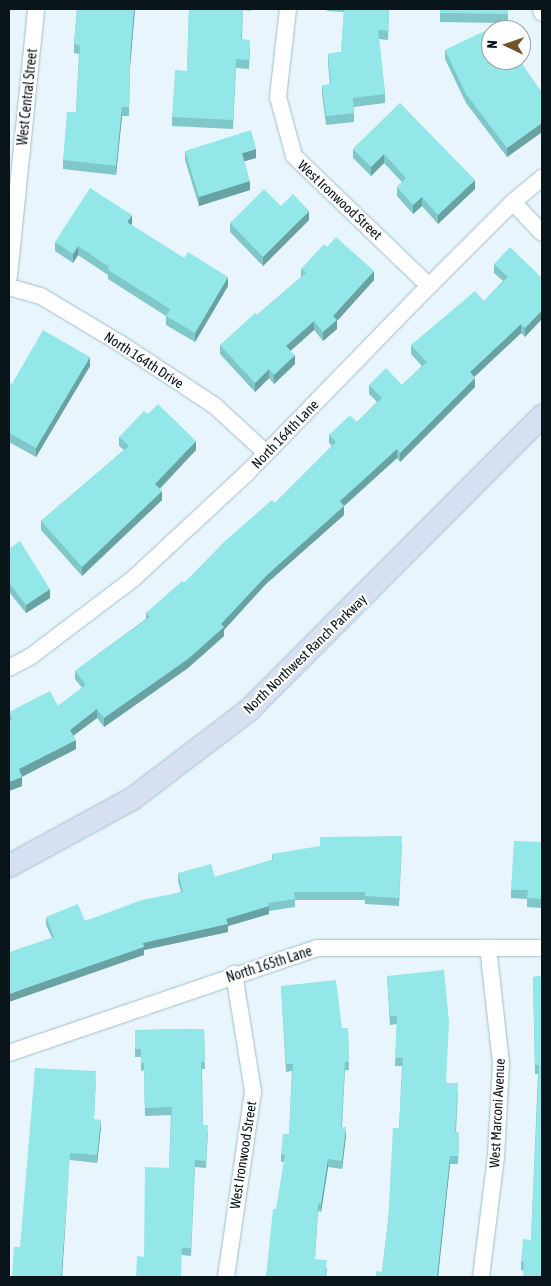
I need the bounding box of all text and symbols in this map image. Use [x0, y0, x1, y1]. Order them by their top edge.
north arrow [481, 20, 531, 70]
text: N [484, 40, 500, 49]
street label: West Central Street [14, 48, 40, 146]
street label: West Ironwood Street [295, 157, 385, 243]
street label: North 164th Drive [101, 328, 187, 392]
street label: North 164th Lane [248, 396, 322, 472]
street label: North Northwest Ranch Parkway [240, 591, 370, 717]
street label: North 165th Lane [224, 942, 314, 986]
street label: West Marconi Avenue [486, 1058, 508, 1168]
street label: West Ironwood Street [226, 1100, 260, 1210]

